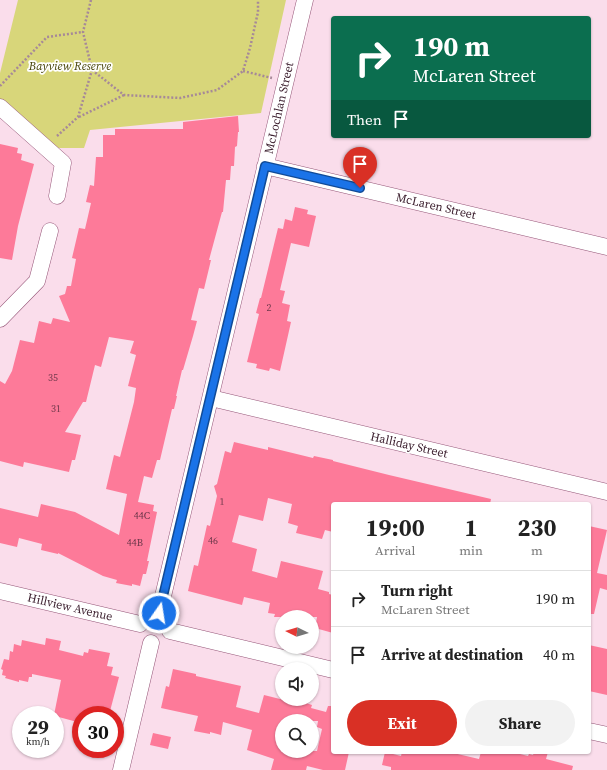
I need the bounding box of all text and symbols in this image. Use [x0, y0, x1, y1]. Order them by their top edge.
text: 190 m [413, 27, 490, 65]
icon: right [347, 32, 399, 84]
park label: Bayview Reserve [28, 58, 111, 74]
street label: McLochlan Street [261, 61, 297, 155]
text: McLaren Street [413, 63, 536, 88]
icon: arrive [390, 108, 412, 130]
text: Then [347, 109, 382, 130]
pin [343, 147, 377, 188]
icon: arrive [349, 153, 371, 175]
street label: McLaren Street [394, 189, 478, 223]
house number: 2 [267, 301, 272, 314]
house number: 35 [48, 371, 58, 384]
house number: 31 [51, 402, 61, 415]
street label: Halliday Street [369, 428, 449, 462]
house number: 1 [220, 495, 225, 508]
house number: 44C [134, 509, 150, 522]
text: 19:00 [366, 511, 425, 544]
text: 1 [465, 511, 478, 544]
text: 230 [517, 511, 556, 544]
house number: 46 [208, 534, 218, 547]
house number: 44B [127, 536, 143, 549]
text: Arrival [375, 542, 415, 559]
text: min [459, 542, 483, 559]
text: m [531, 542, 543, 559]
text: Turn right [381, 580, 453, 601]
icon: right [347, 588, 369, 610]
text: 190 m [535, 588, 575, 609]
street label: Hillview Avenue [26, 589, 114, 625]
position arrow [138, 592, 180, 634]
text: McLaren Street [381, 601, 469, 618]
north arrow [275, 610, 319, 654]
map controls [275, 610, 319, 758]
icon: arrive [347, 644, 369, 666]
text: Arrive at destination [381, 644, 523, 665]
text: 40 m [543, 644, 575, 665]
button: sound [275, 662, 319, 706]
button: Exit [347, 700, 457, 746]
button: Share [465, 700, 575, 746]
speed limit sign: 30 [72, 706, 124, 758]
text: 29 [27, 713, 49, 741]
button: search [275, 714, 319, 758]
text: km/h [26, 735, 50, 748]

